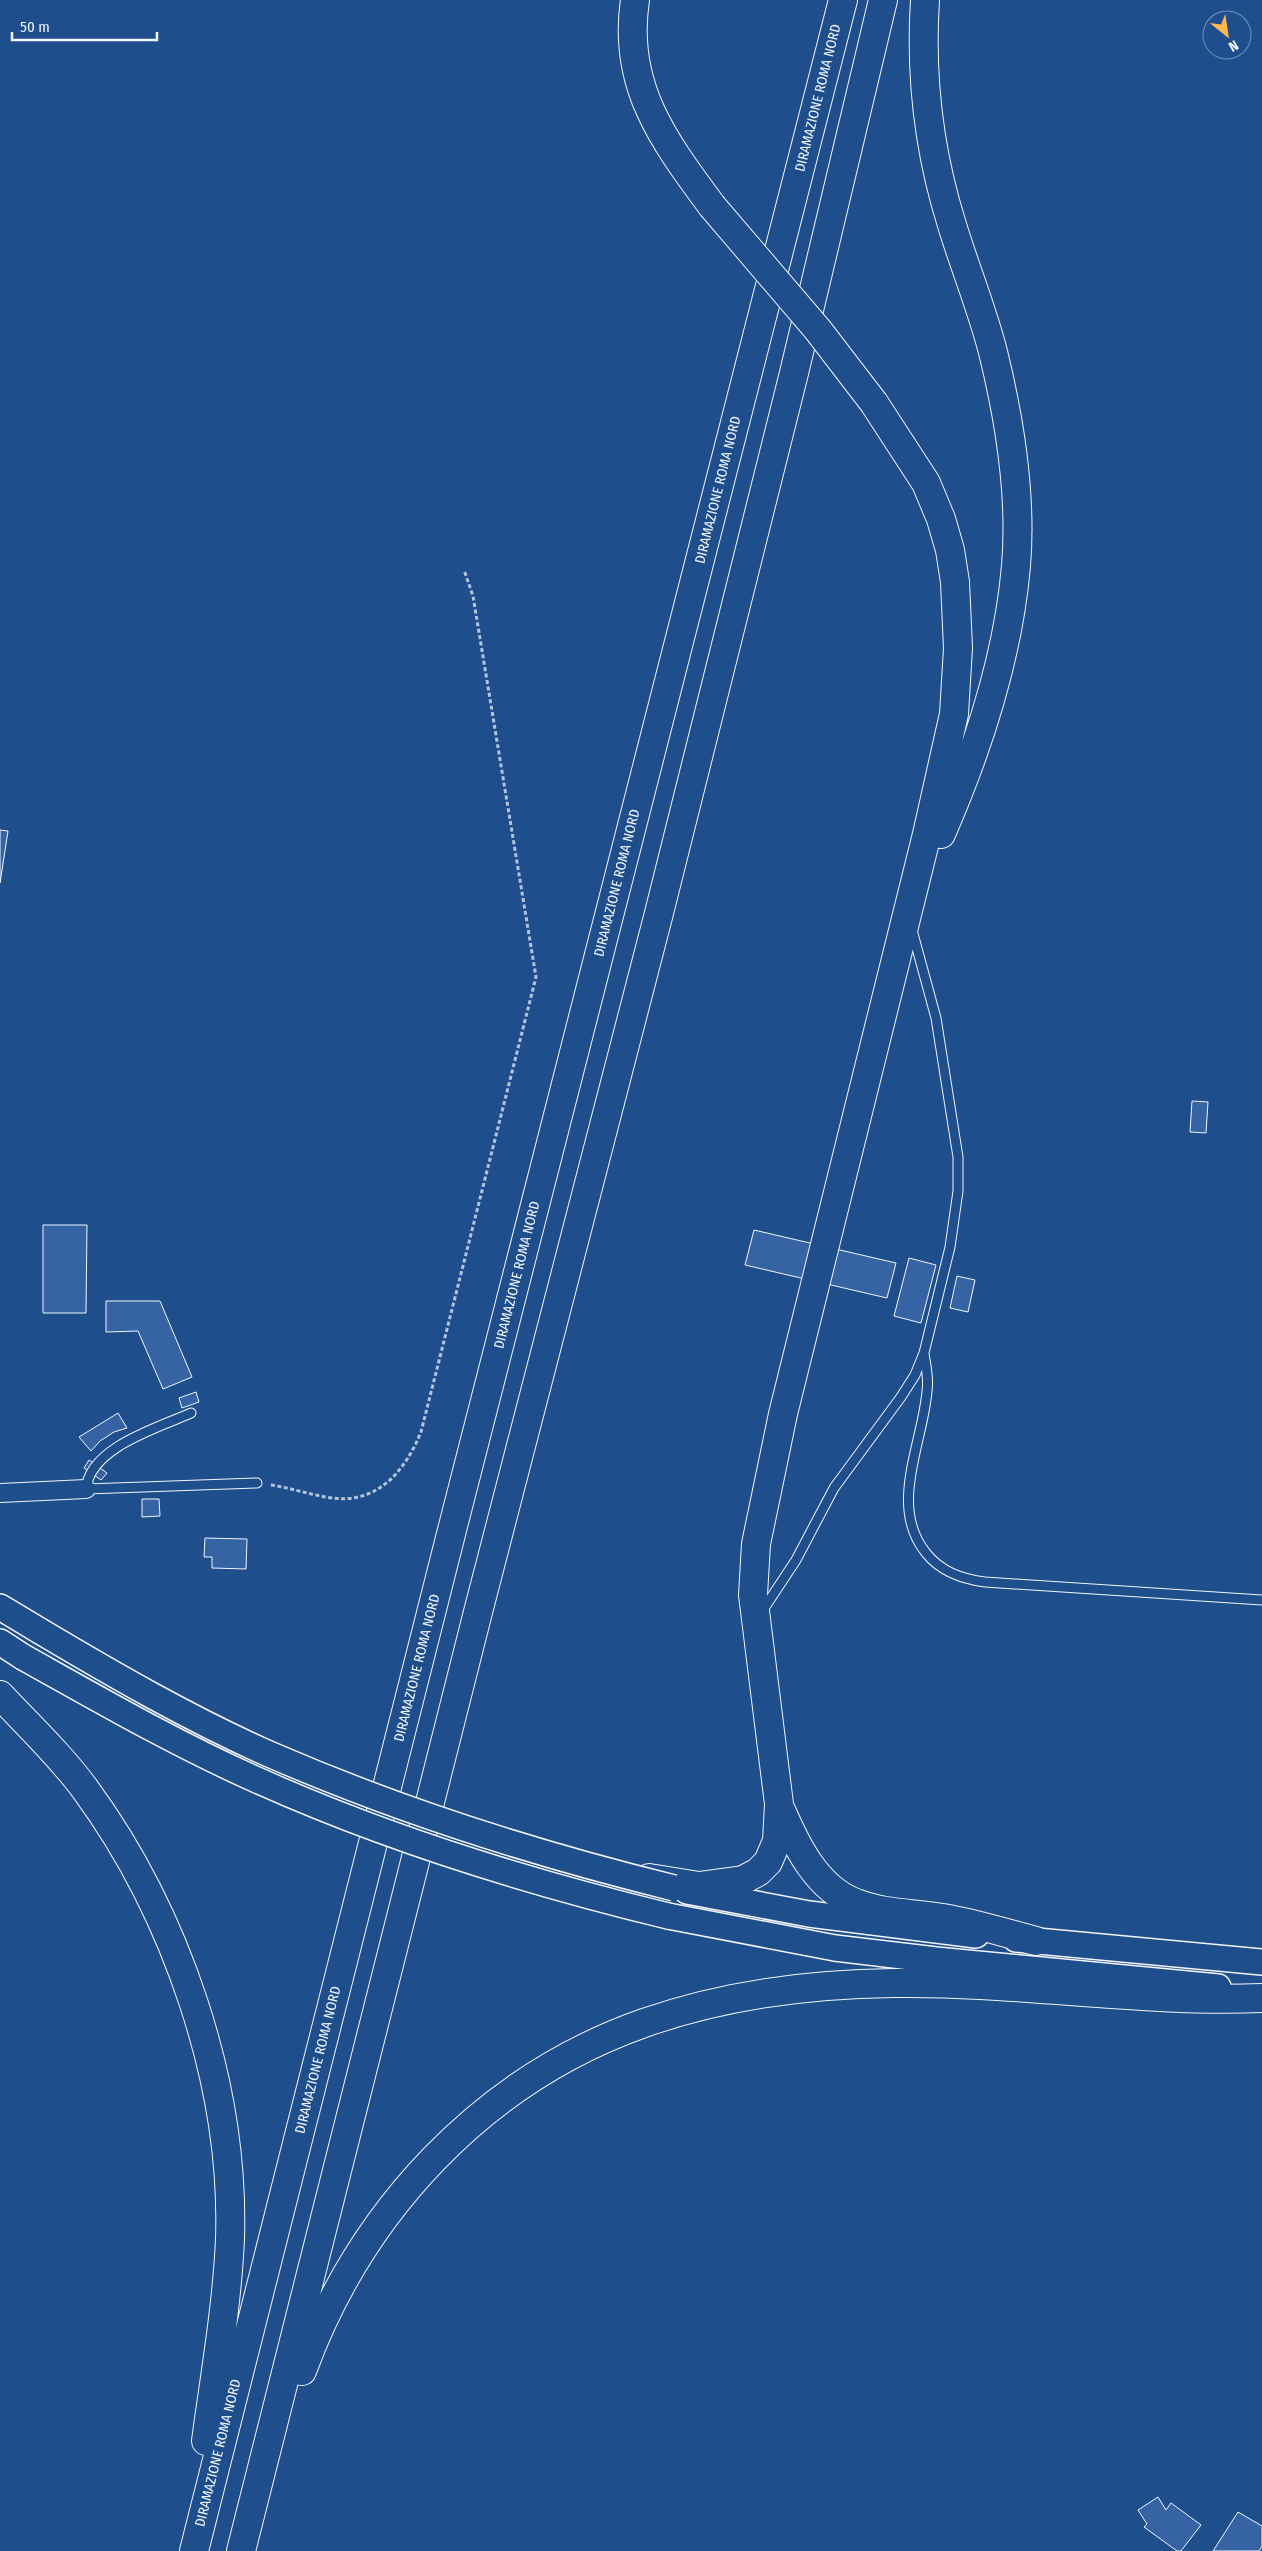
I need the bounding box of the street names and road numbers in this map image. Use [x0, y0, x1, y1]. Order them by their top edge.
street label: DIRAMAZIONE ROMA NORD [791, 22, 845, 174]
street label: DIRAMAZIONE ROMA NORD [691, 414, 745, 566]
street label: DIRAMAZIONE ROMA NORD [590, 807, 644, 959]
street label: DIRAMAZIONE ROMA NORD [490, 1199, 544, 1351]
street label: DIRAMAZIONE ROMA NORD [390, 1592, 444, 1744]
street label: DIRAMAZIONE ROMA NORD [291, 1984, 345, 2136]
street label: DIRAMAZIONE ROMA NORD [191, 2377, 245, 2529]

